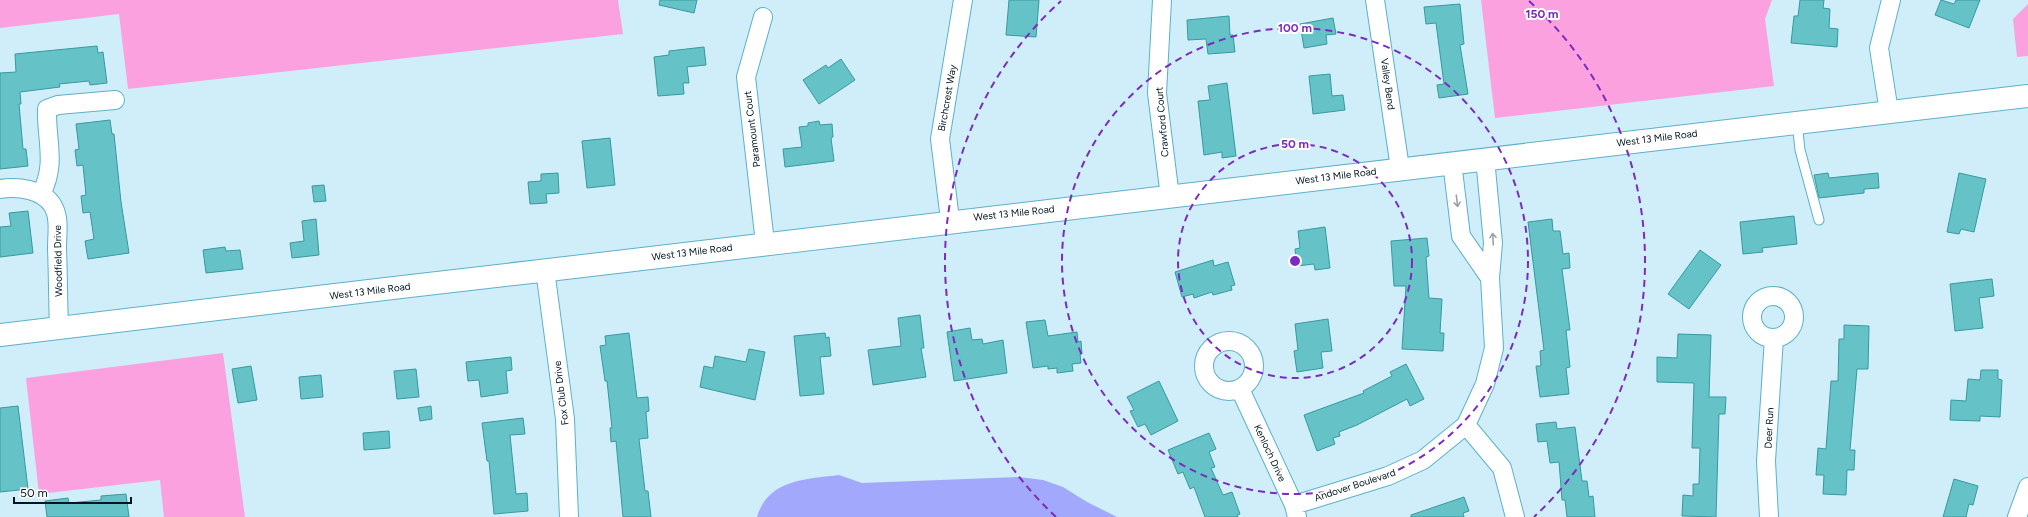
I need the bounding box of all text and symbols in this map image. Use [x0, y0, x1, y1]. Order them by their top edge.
text: 150 m [1525, 7, 1559, 21]
text: 100 m [1278, 21, 1312, 35]
street label: Valley Bend [1378, 57, 1398, 111]
street label: Birchcrest Way [935, 63, 959, 132]
street label: Crawford Court [1152, 86, 1172, 158]
street label: Paramount Court [741, 90, 763, 168]
street label: West 13 Mile Road [1616, 127, 1698, 149]
text: 50 m [1281, 137, 1309, 151]
street label: West 13 Mile Road [1295, 165, 1377, 187]
one-way arrow [1453, 194, 1461, 207]
street label: West 13 Mile Road [973, 202, 1055, 224]
street label: Woodfield Drive [51, 224, 65, 297]
one-way arrow [1489, 233, 1496, 246]
street label: West 13 Mile Road [651, 241, 733, 263]
centre of rings [1288, 254, 1302, 268]
street label: West 13 Mile Road [329, 280, 411, 302]
street label: Fox Club Drive [551, 360, 571, 426]
street label: Deer Run [1761, 407, 1777, 449]
street label: Kenloch Drive [1251, 422, 1289, 484]
street label: Andover Boulevard [1313, 466, 1397, 504]
scale bar [14, 479, 131, 505]
text: 50 m [20, 486, 48, 500]

